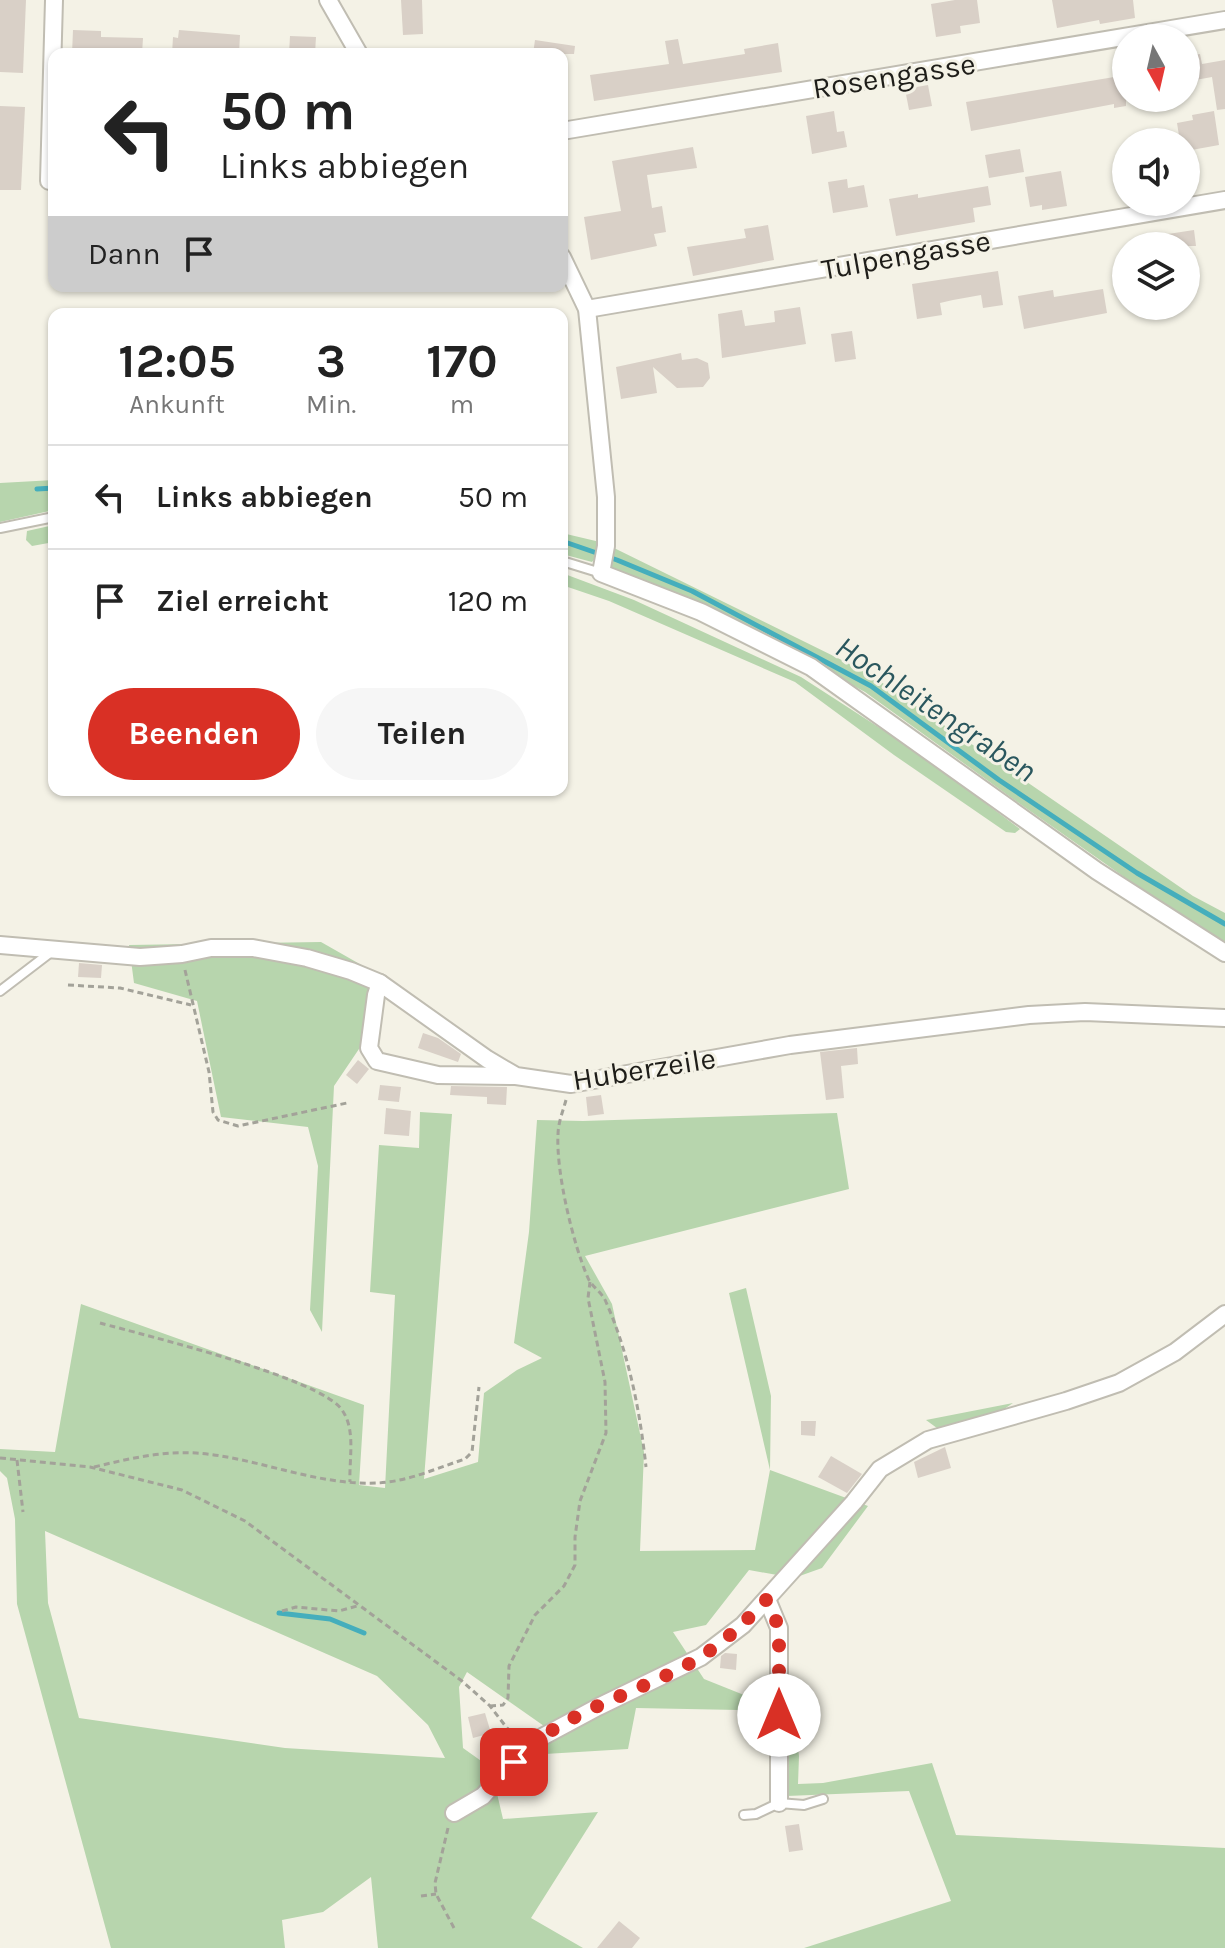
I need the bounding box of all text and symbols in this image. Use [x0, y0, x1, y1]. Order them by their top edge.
north arrow [1112, 24, 1200, 112]
map controls [1112, 24, 1200, 320]
street label: Rosengasse [810, 45, 978, 107]
text: 50 m [220, 78, 355, 143]
icon: left [88, 80, 192, 184]
button: sound [1112, 128, 1200, 216]
text: Links abbiegen [220, 145, 469, 187]
street label: Tulpengasse [819, 222, 993, 288]
icon: arrive [177, 232, 221, 276]
button: layers [1112, 232, 1200, 320]
text: Dann [88, 236, 161, 272]
text: 12:05 [118, 333, 236, 389]
text: 3 [316, 333, 346, 389]
text: 170 [426, 333, 498, 389]
text: Ankunft [129, 389, 225, 420]
text: Min. [306, 389, 356, 420]
text: m [450, 389, 474, 420]
icon: left [88, 475, 132, 519]
text: Links abbiegen [156, 479, 373, 515]
text: 50 m [458, 479, 528, 515]
icon: arrive [88, 579, 132, 623]
text: Ziel erreicht [156, 583, 329, 619]
text: 120 m [448, 583, 528, 619]
water label: Hochleitengraben [829, 628, 1043, 790]
button: Beenden [88, 688, 300, 780]
button: Teilen [316, 688, 528, 780]
street label: Huberzeile [570, 1040, 718, 1098]
position arrow [737, 1673, 821, 1757]
pin [480, 1728, 548, 1796]
icon: arrive [492, 1740, 536, 1784]

